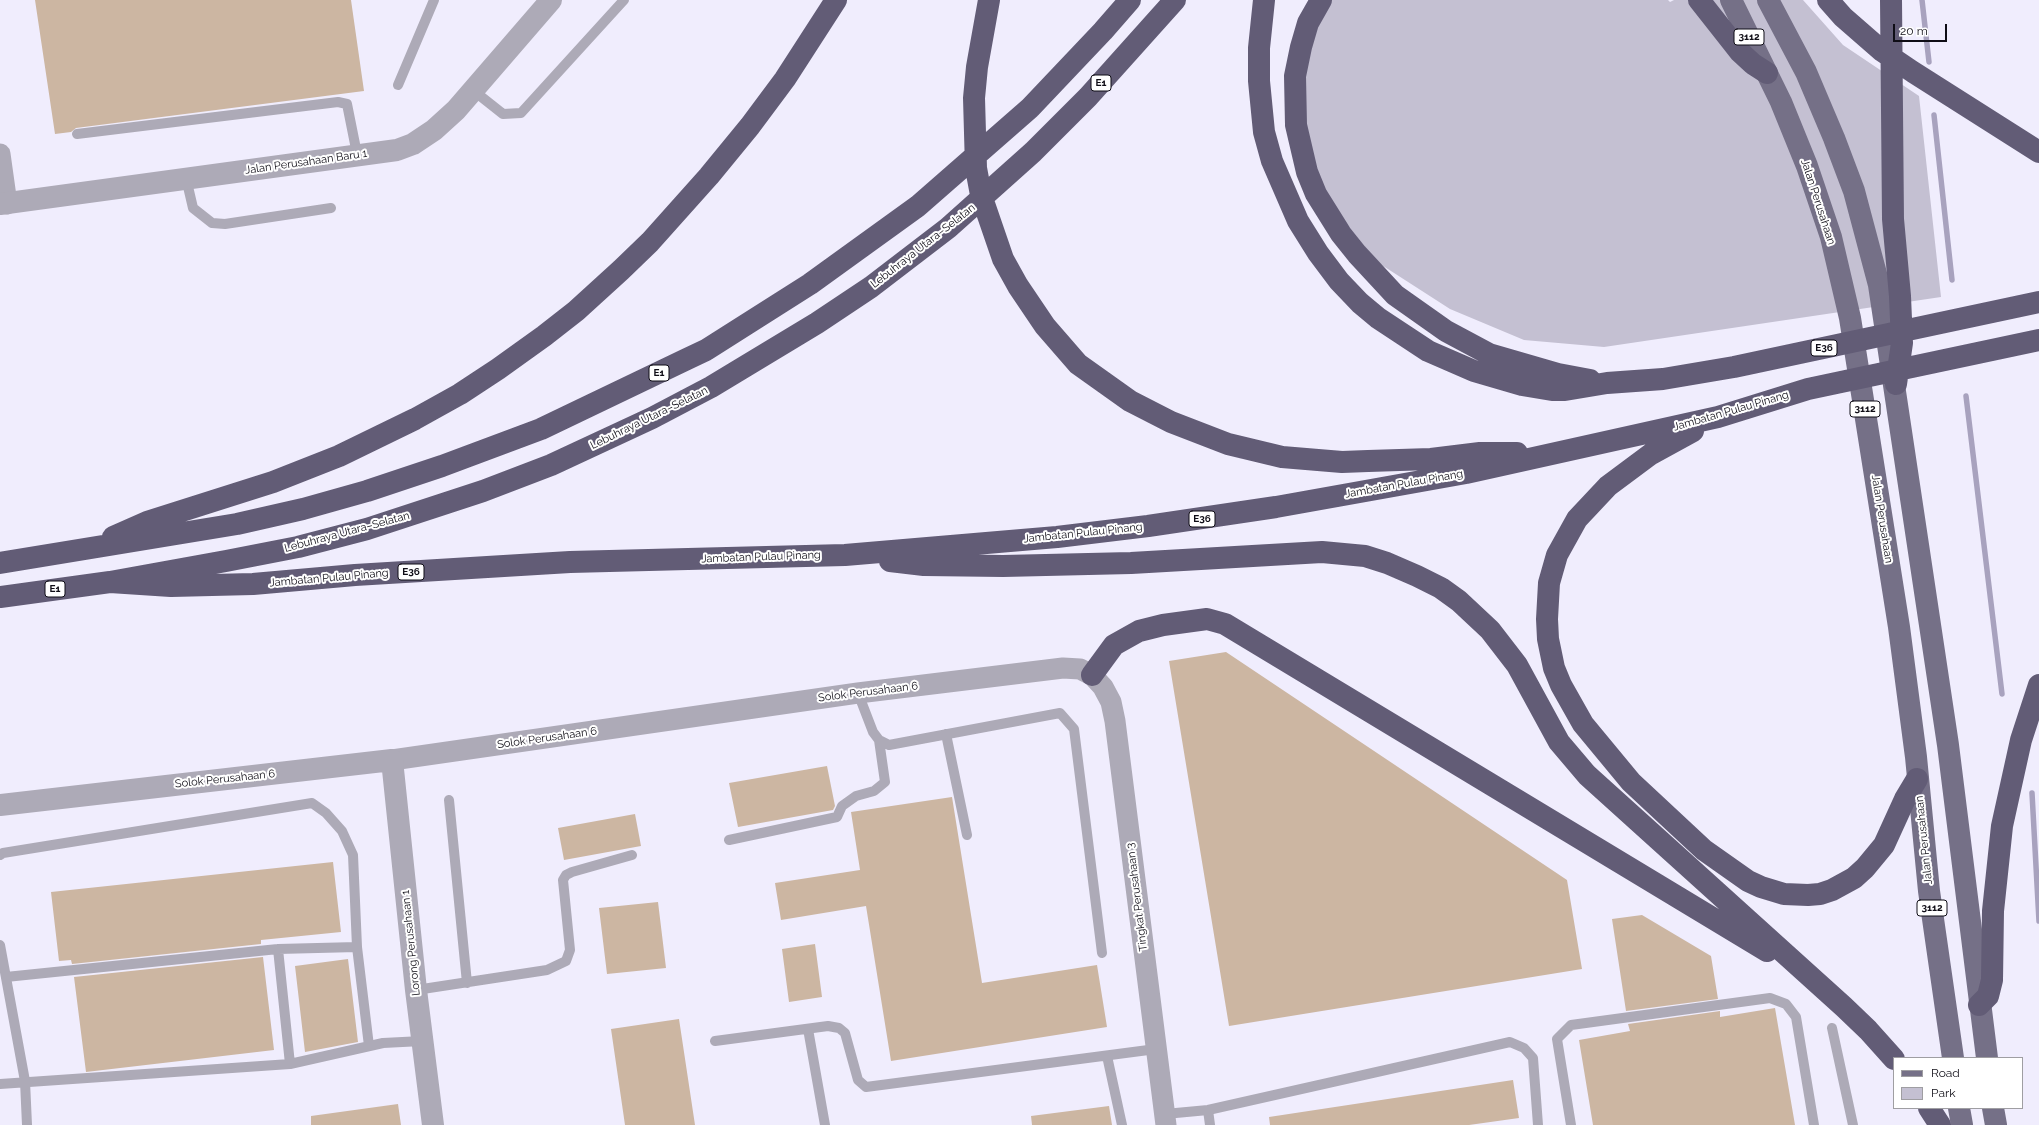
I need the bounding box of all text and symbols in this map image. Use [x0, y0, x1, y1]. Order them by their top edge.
scale bar [1895, 16, 1949, 42]
text: 20 m [1900, 24, 1928, 38]
road number: 3112 [1734, 29, 1764, 45]
road number: E1 [1091, 75, 1111, 91]
street label: Jalan Perusahaan Baru 1 [244, 147, 368, 177]
street label: Jalan Perusahaan [1798, 158, 1838, 246]
street label: Lebuhraya Utara–Selatan [868, 201, 978, 291]
road number: E36 [1811, 340, 1837, 356]
road number: E1 [649, 365, 669, 381]
street label: Lebuhraya Utara–Selatan [588, 384, 710, 452]
street label: Jambatan Pulau Pinang [1672, 388, 1790, 434]
road number: 3112 [1850, 401, 1880, 417]
street label: Jambatan Pulau Pinang [1344, 467, 1464, 501]
street label: Jalan Perusahaan [1869, 474, 1895, 564]
street label: Lebuhraya Utara–Selatan [283, 509, 411, 555]
road number: E36 [1189, 511, 1215, 527]
street label: Jambatan Pulau Pinang [1023, 520, 1143, 546]
street label: Jambatan Pulau Pinang [701, 548, 821, 566]
road number: E36 [398, 564, 424, 580]
street label: Jambatan Pulau Pinang [269, 566, 389, 590]
road number: E1 [45, 581, 65, 597]
street label: Solok Perusahaan 6 [817, 679, 919, 705]
street label: Solok Perusahaan 6 [496, 724, 598, 752]
street label: Solok Perusahaan 6 [174, 767, 276, 791]
street label: Jalan Perusahaan [1913, 795, 1935, 885]
street label: Tingkat Perusahaan 3 [1124, 842, 1150, 952]
street label: Lorong Perusahaan 1 [399, 889, 423, 997]
road number: 3112 [1917, 900, 1947, 916]
legend [1893, 1057, 2023, 1109]
text: Road [1931, 1066, 1960, 1080]
text: Park [1931, 1086, 1956, 1100]

